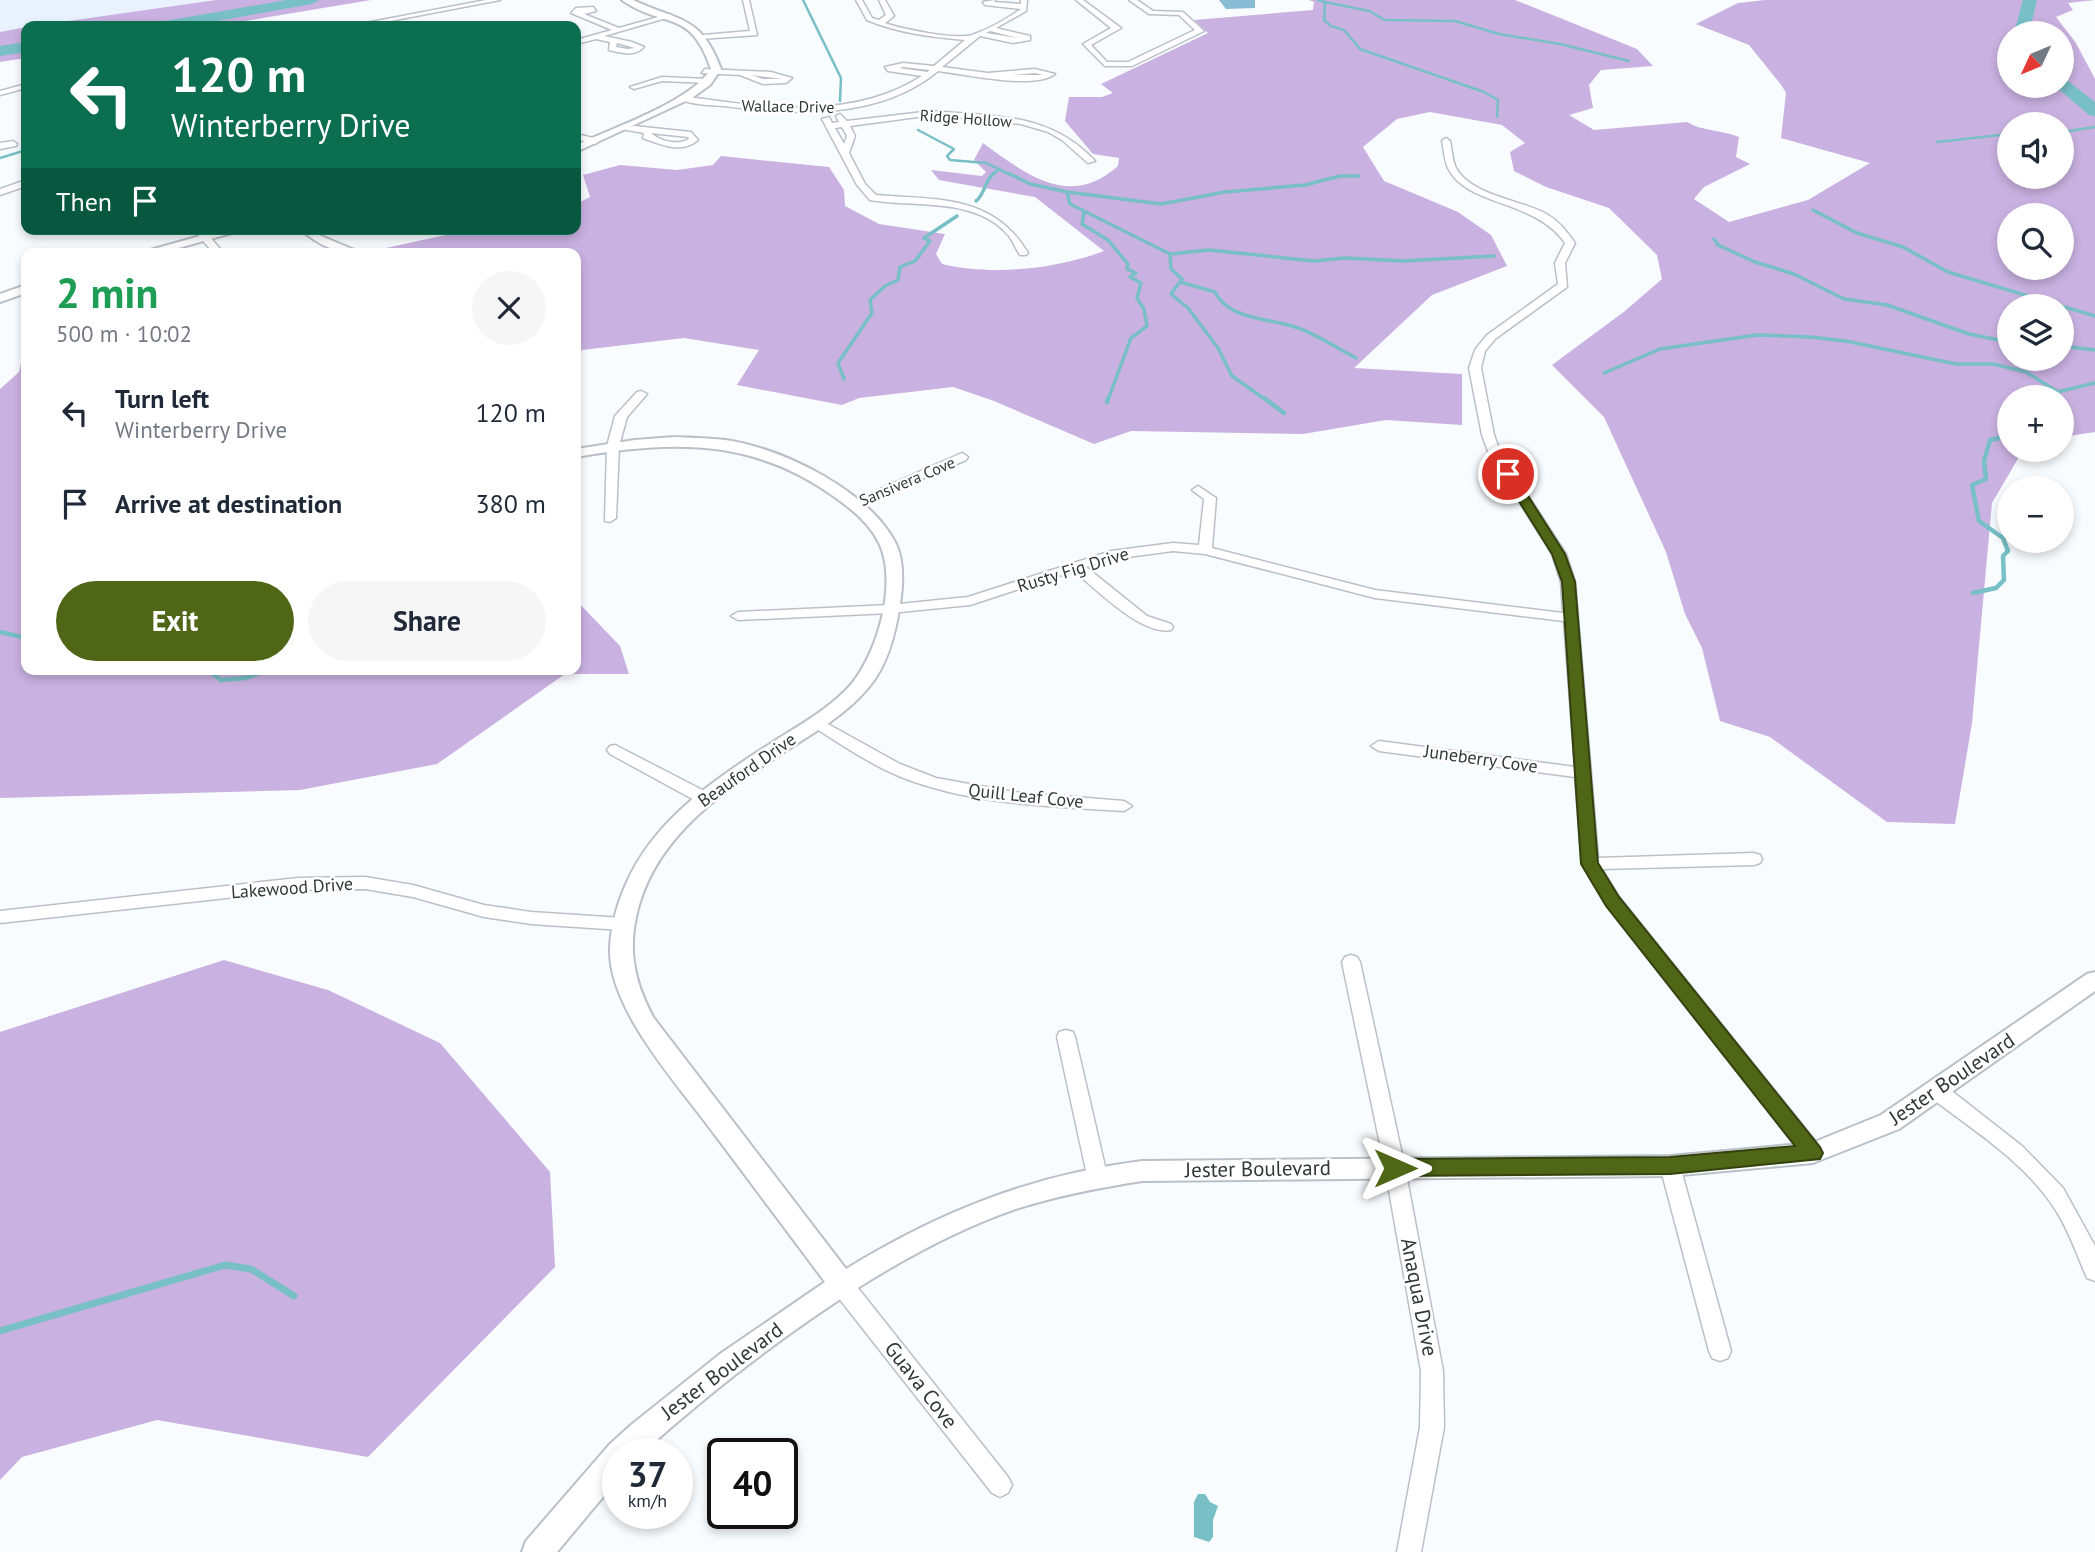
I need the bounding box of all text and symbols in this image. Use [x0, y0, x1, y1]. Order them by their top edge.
north arrow [1997, 21, 2074, 98]
map controls [1997, 21, 2074, 553]
text: 120 m [171, 42, 306, 106]
icon: left [56, 49, 147, 140]
street label: Wallace Drive [741, 95, 835, 117]
text: Winterberry Drive [171, 104, 411, 146]
street label: Ridge Hollow [919, 105, 1013, 131]
button: sound [1997, 112, 2074, 189]
icon: arrive [126, 182, 164, 220]
text: Then [56, 185, 112, 218]
button: search [1997, 203, 2074, 280]
text: 2 min [56, 265, 158, 320]
button: close [472, 271, 546, 345]
button: layers [1997, 294, 2074, 371]
text: 500 m · 10:02 [56, 319, 192, 348]
text: Turn left [115, 382, 209, 415]
button: + [1997, 385, 2074, 462]
icon: left [56, 394, 94, 432]
text: 120 m [475, 396, 546, 429]
text: Winterberry Drive [115, 415, 287, 444]
pin [1478, 444, 1538, 504]
street label: Sansivera Cove [856, 452, 958, 510]
icon: arrive [1489, 455, 1527, 493]
button: − [1997, 476, 2074, 553]
icon: arrive [56, 485, 94, 523]
text: Arrive at destination [115, 487, 342, 520]
text: 380 m [475, 487, 546, 520]
street label: Rusty Fig Drive [1014, 542, 1131, 597]
button: Exit [56, 581, 294, 661]
button: Share [308, 581, 546, 661]
street label: Beauford Drive [693, 727, 800, 812]
street label: Juneberry Cove [1422, 739, 1539, 778]
street label: Quill Leaf Cove [967, 778, 1085, 813]
street label: Lakewood Drive [230, 872, 354, 903]
street label: Jester Boulevard [1883, 1027, 2020, 1131]
position arrow [1358, 1131, 1432, 1205]
street label: Jester Boulevard [1184, 1154, 1331, 1183]
street label: Anaqua Drive [1395, 1235, 1444, 1358]
street label: Jester Boulevard [654, 1316, 788, 1426]
street label: Guava Cove [879, 1336, 964, 1434]
speed limit sign: 40 [707, 1438, 798, 1529]
text: 37 [628, 1451, 667, 1497]
text: km/h [628, 1489, 667, 1512]

